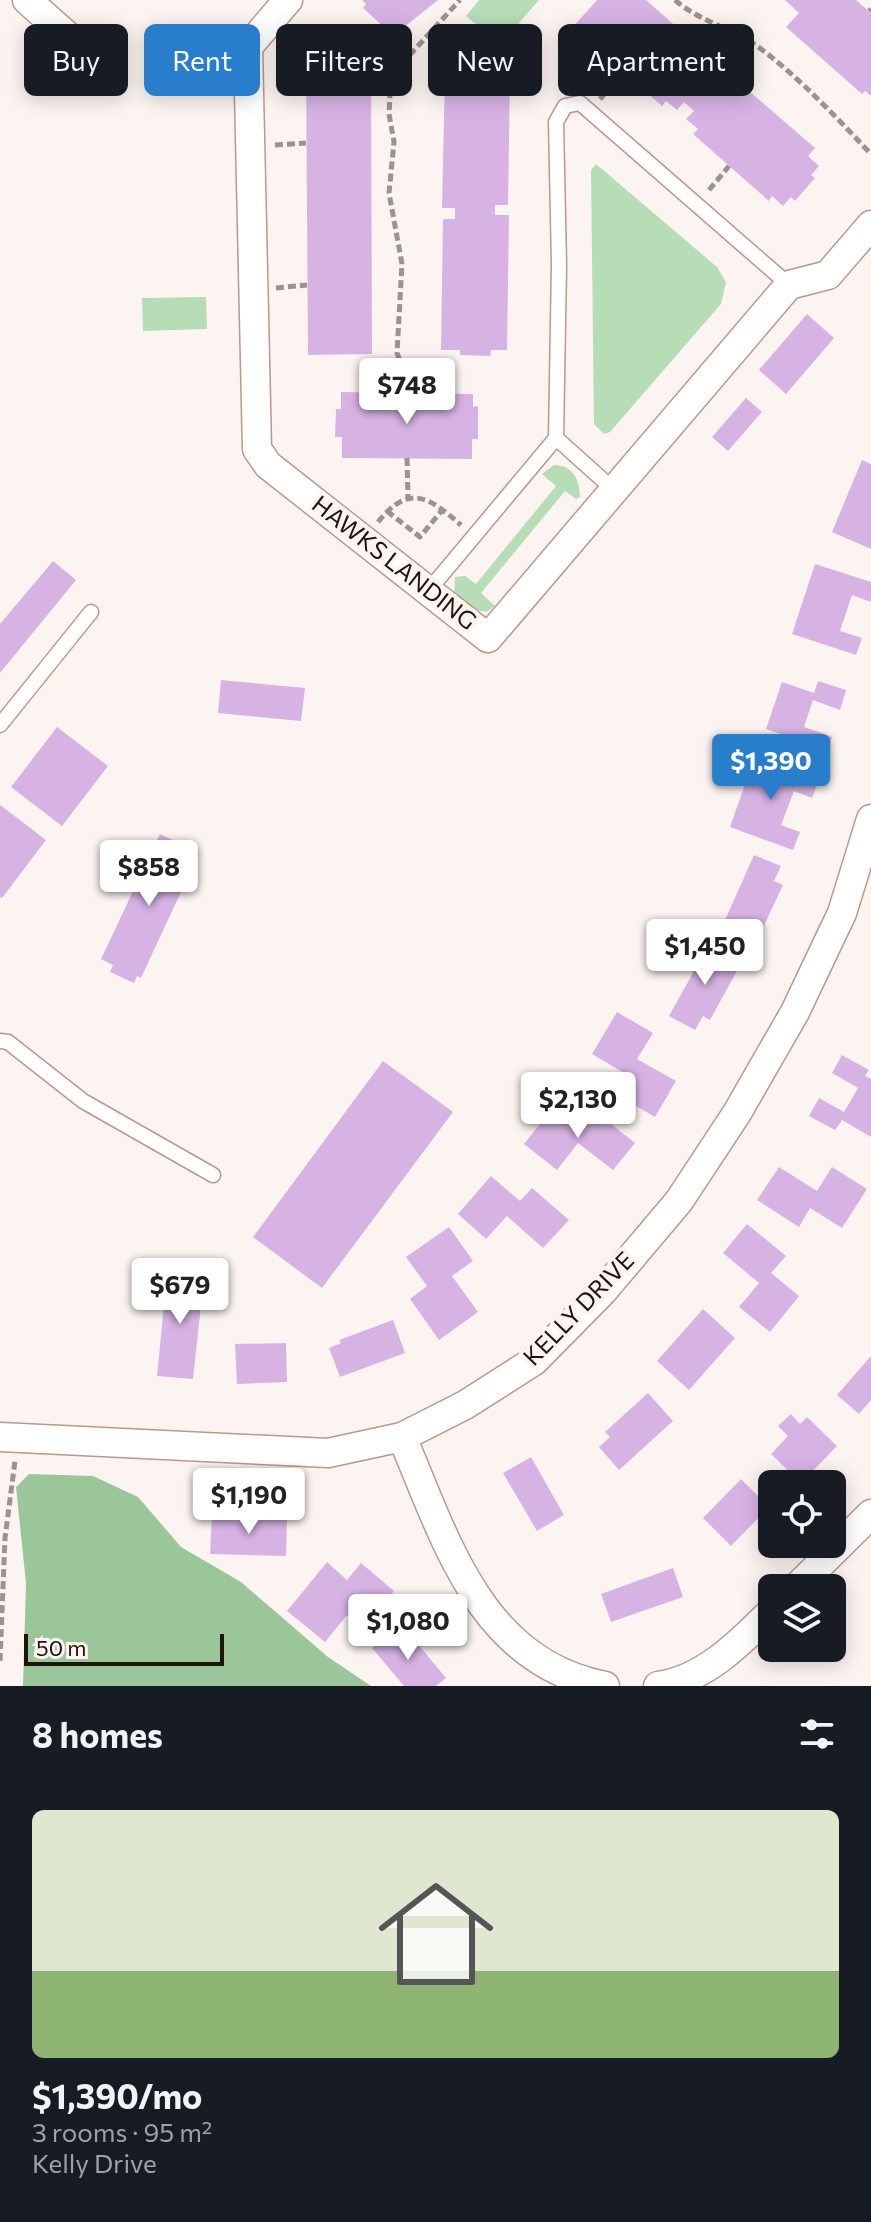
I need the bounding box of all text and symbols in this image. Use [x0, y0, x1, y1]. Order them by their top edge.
chip: Buy [24, 24, 128, 96]
chip: Rent [144, 24, 260, 96]
chip: Filters [276, 24, 412, 96]
chip: New [428, 24, 542, 96]
chip: Apartment [558, 24, 754, 96]
pin: $748 [360, 358, 454, 426]
text: $748 [377, 368, 437, 399]
street label: HAWKS LANDING [307, 489, 483, 635]
pin: $1,390 [706, 734, 836, 802]
text: $1,390 [730, 744, 812, 775]
pin: $858 [102, 840, 196, 908]
text: $858 [118, 850, 180, 881]
pin: $1,450 [640, 919, 770, 987]
text: $1,450 [664, 929, 746, 960]
pin: $2,130 [513, 1072, 643, 1140]
text: $2,130 [539, 1082, 617, 1113]
street label: KELLY DRIVE [517, 1245, 639, 1371]
pin: $679 [133, 1258, 227, 1326]
text: $679 [150, 1268, 210, 1299]
pin: $1,190 [184, 1468, 314, 1536]
map controls [758, 1470, 846, 1662]
button: locate [758, 1470, 846, 1558]
text: $1,190 [211, 1478, 287, 1509]
button: layers [758, 1574, 846, 1662]
pin: $1,080 [343, 1594, 473, 1662]
text: $1,080 [366, 1604, 450, 1635]
scale bar [24, 1630, 224, 1666]
text: 50 m [36, 1634, 86, 1661]
icon: filters [795, 1712, 839, 1756]
text: 8 homes [32, 1713, 163, 1755]
icon: home [364, 1862, 508, 2006]
text: $1,390/mo [32, 2074, 202, 2116]
text: 3 rooms · 95 m² [32, 2116, 212, 2147]
text: Kelly Drive [32, 2147, 157, 2178]

